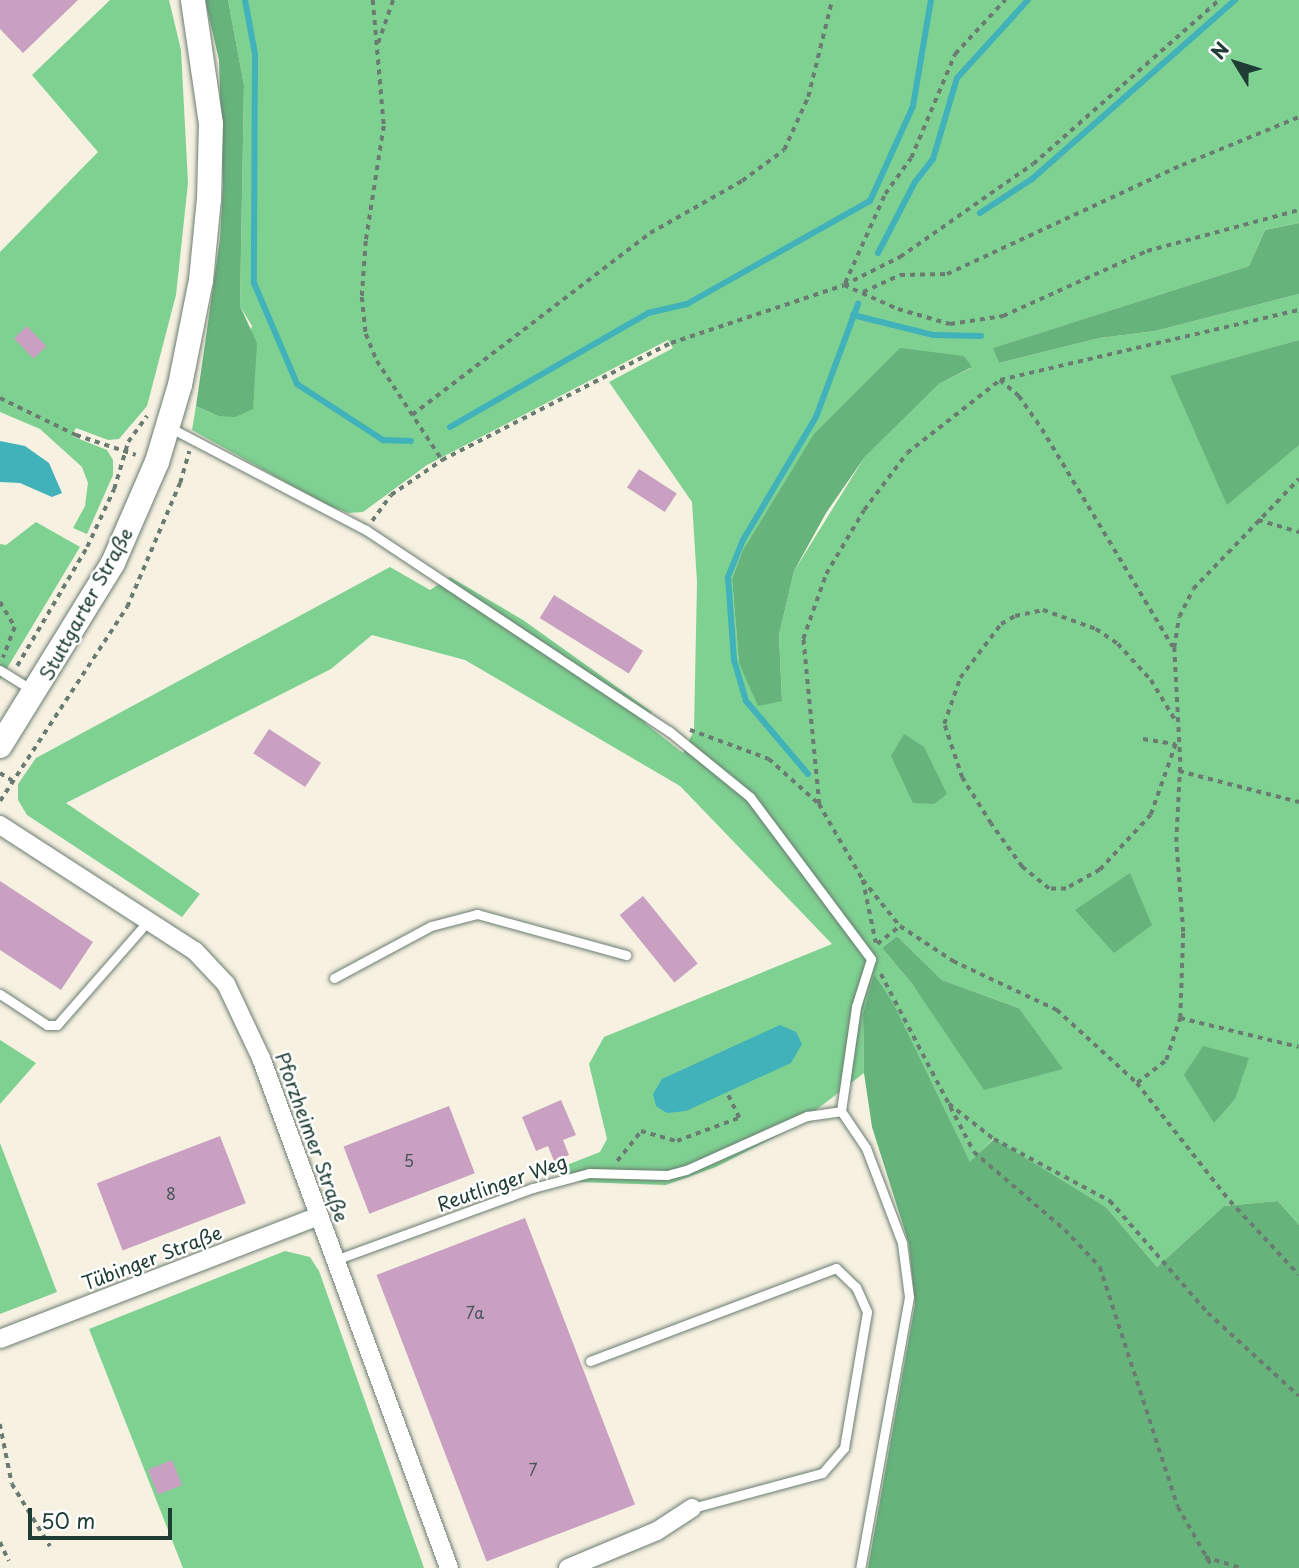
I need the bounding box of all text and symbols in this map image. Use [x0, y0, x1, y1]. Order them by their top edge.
north arrow [1201, 28, 1271, 98]
text: N [1204, 36, 1235, 65]
street label: Stuttgarter Straße [34, 523, 138, 685]
street label: Pforzheimer Straße [271, 1049, 353, 1225]
house number: 5 [404, 1150, 414, 1170]
street label: Reutlinger Weg [432, 1150, 572, 1216]
house number: 8 [166, 1183, 176, 1203]
street label: Tübinger Straße [78, 1221, 226, 1295]
house number: 7a [466, 1302, 484, 1322]
house number: 7 [528, 1459, 538, 1479]
scale bar [32, 1494, 175, 1538]
text: 50 m [41, 1504, 95, 1536]

